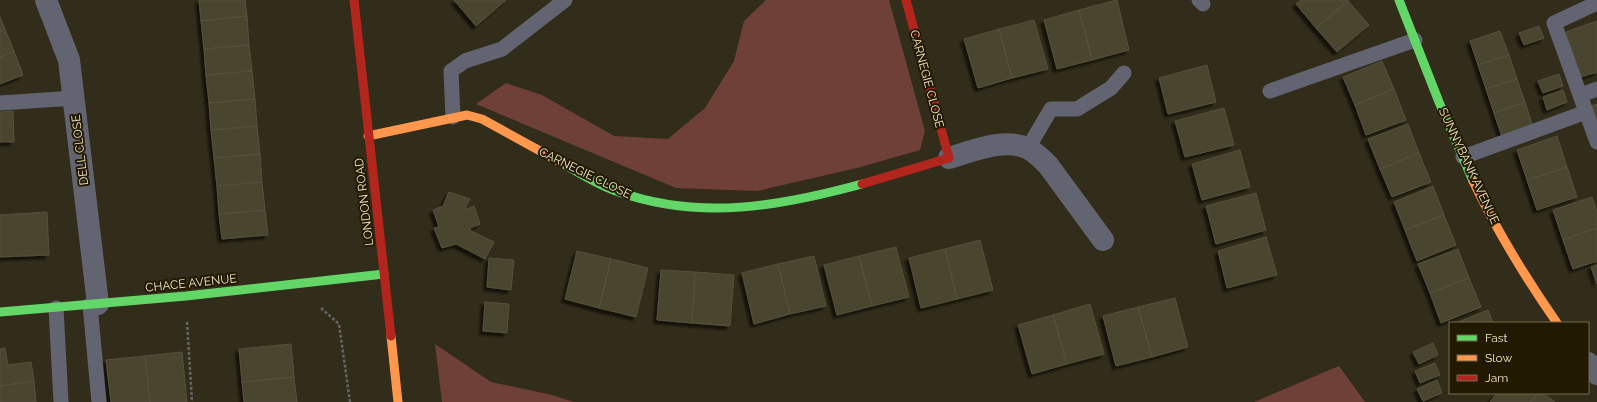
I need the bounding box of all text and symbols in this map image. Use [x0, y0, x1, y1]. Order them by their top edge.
street label: CARNEGIE CLOSE [907, 28, 947, 130]
street label: SUNNYBANK AVENUE [1436, 106, 1502, 226]
street label: DELL CLOSE [69, 114, 91, 186]
street label: CARNEGIE CLOSE [537, 145, 633, 201]
street label: LONDON ROAD [352, 157, 376, 247]
street label: CHACE AVENUE [145, 271, 237, 295]
legend [1449, 322, 1589, 394]
text: Fast [1485, 331, 1508, 345]
text: Slow [1485, 351, 1512, 365]
text: Jam [1485, 371, 1508, 385]

